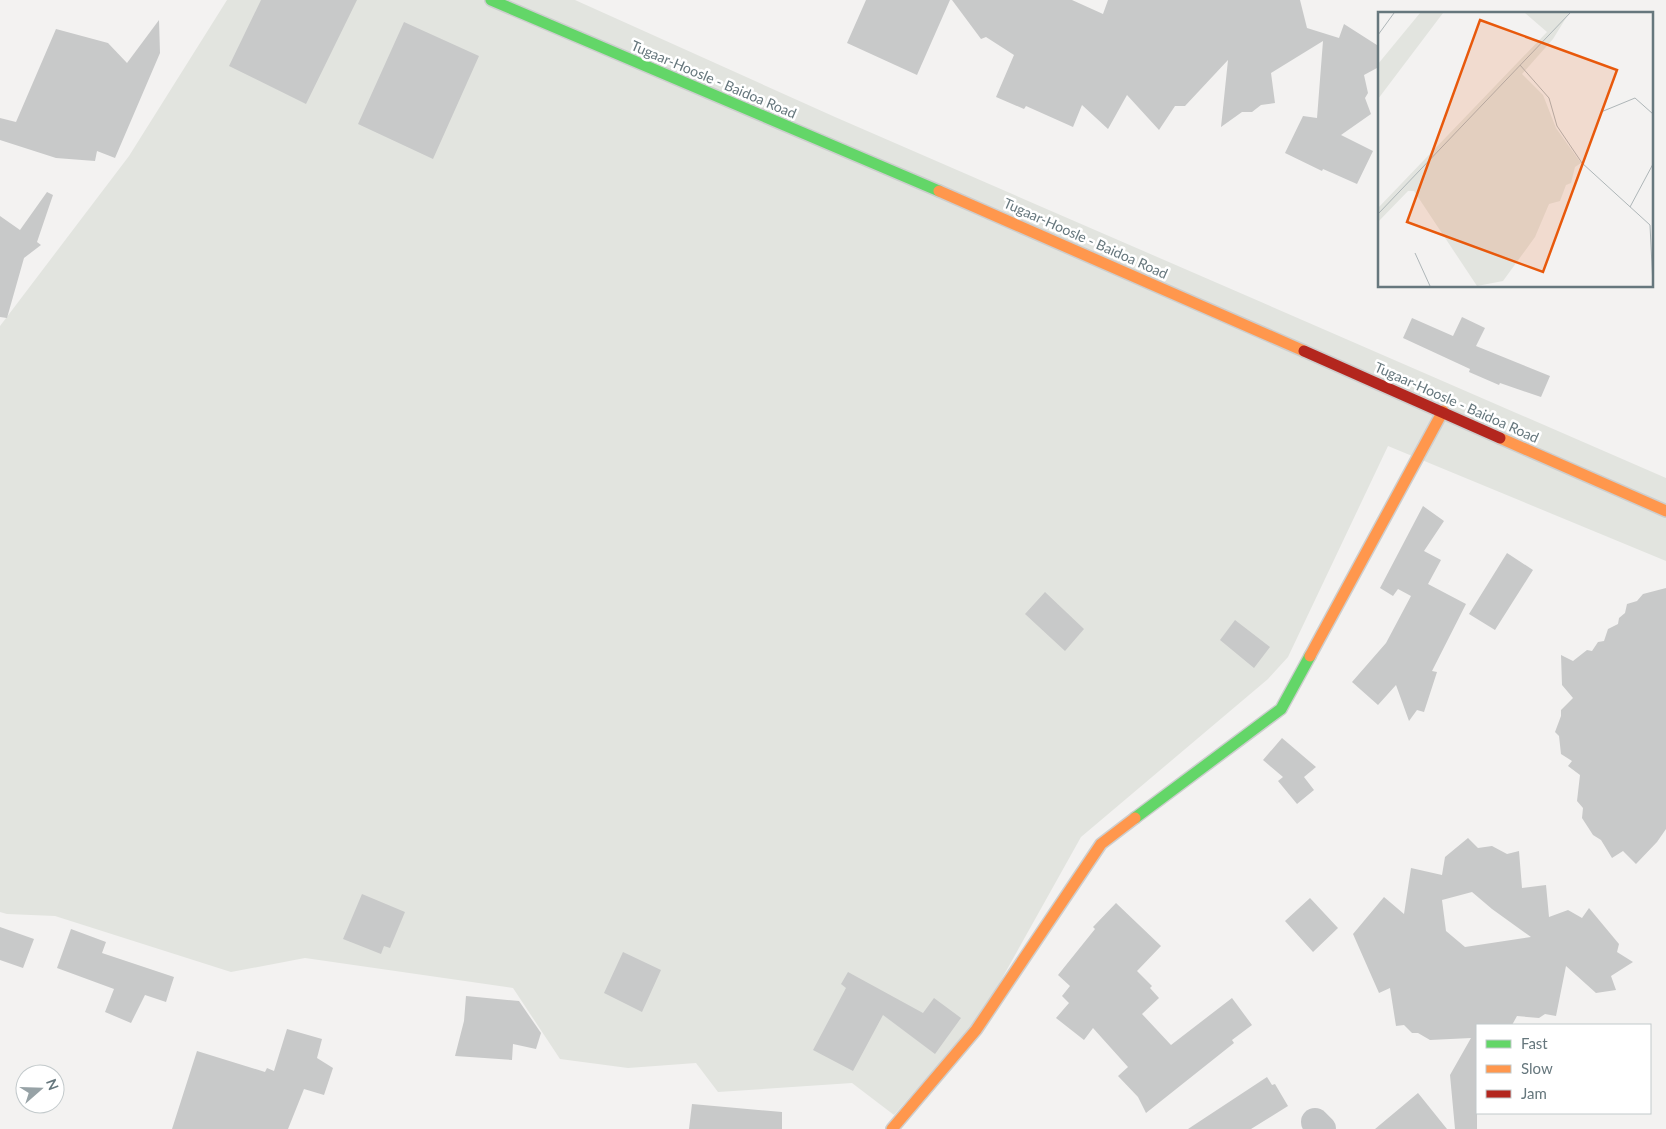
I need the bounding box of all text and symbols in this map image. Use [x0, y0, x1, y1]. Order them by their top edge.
inset map [1378, 12, 1654, 288]
street label: Tugaar-Hoosle - Baidoa Road [629, 36, 799, 122]
street label: Tugaar-Hoosle - Baidoa Road [1001, 194, 1171, 282]
street label: Tugaar-Hoosle - Baidoa Road [1372, 358, 1542, 446]
legend [1476, 1024, 1651, 1114]
text: Fast [1521, 1034, 1548, 1052]
text: Slow [1521, 1059, 1553, 1077]
north arrow [15, 1064, 65, 1114]
text: N [43, 1076, 63, 1092]
text: Jam [1521, 1084, 1547, 1102]

